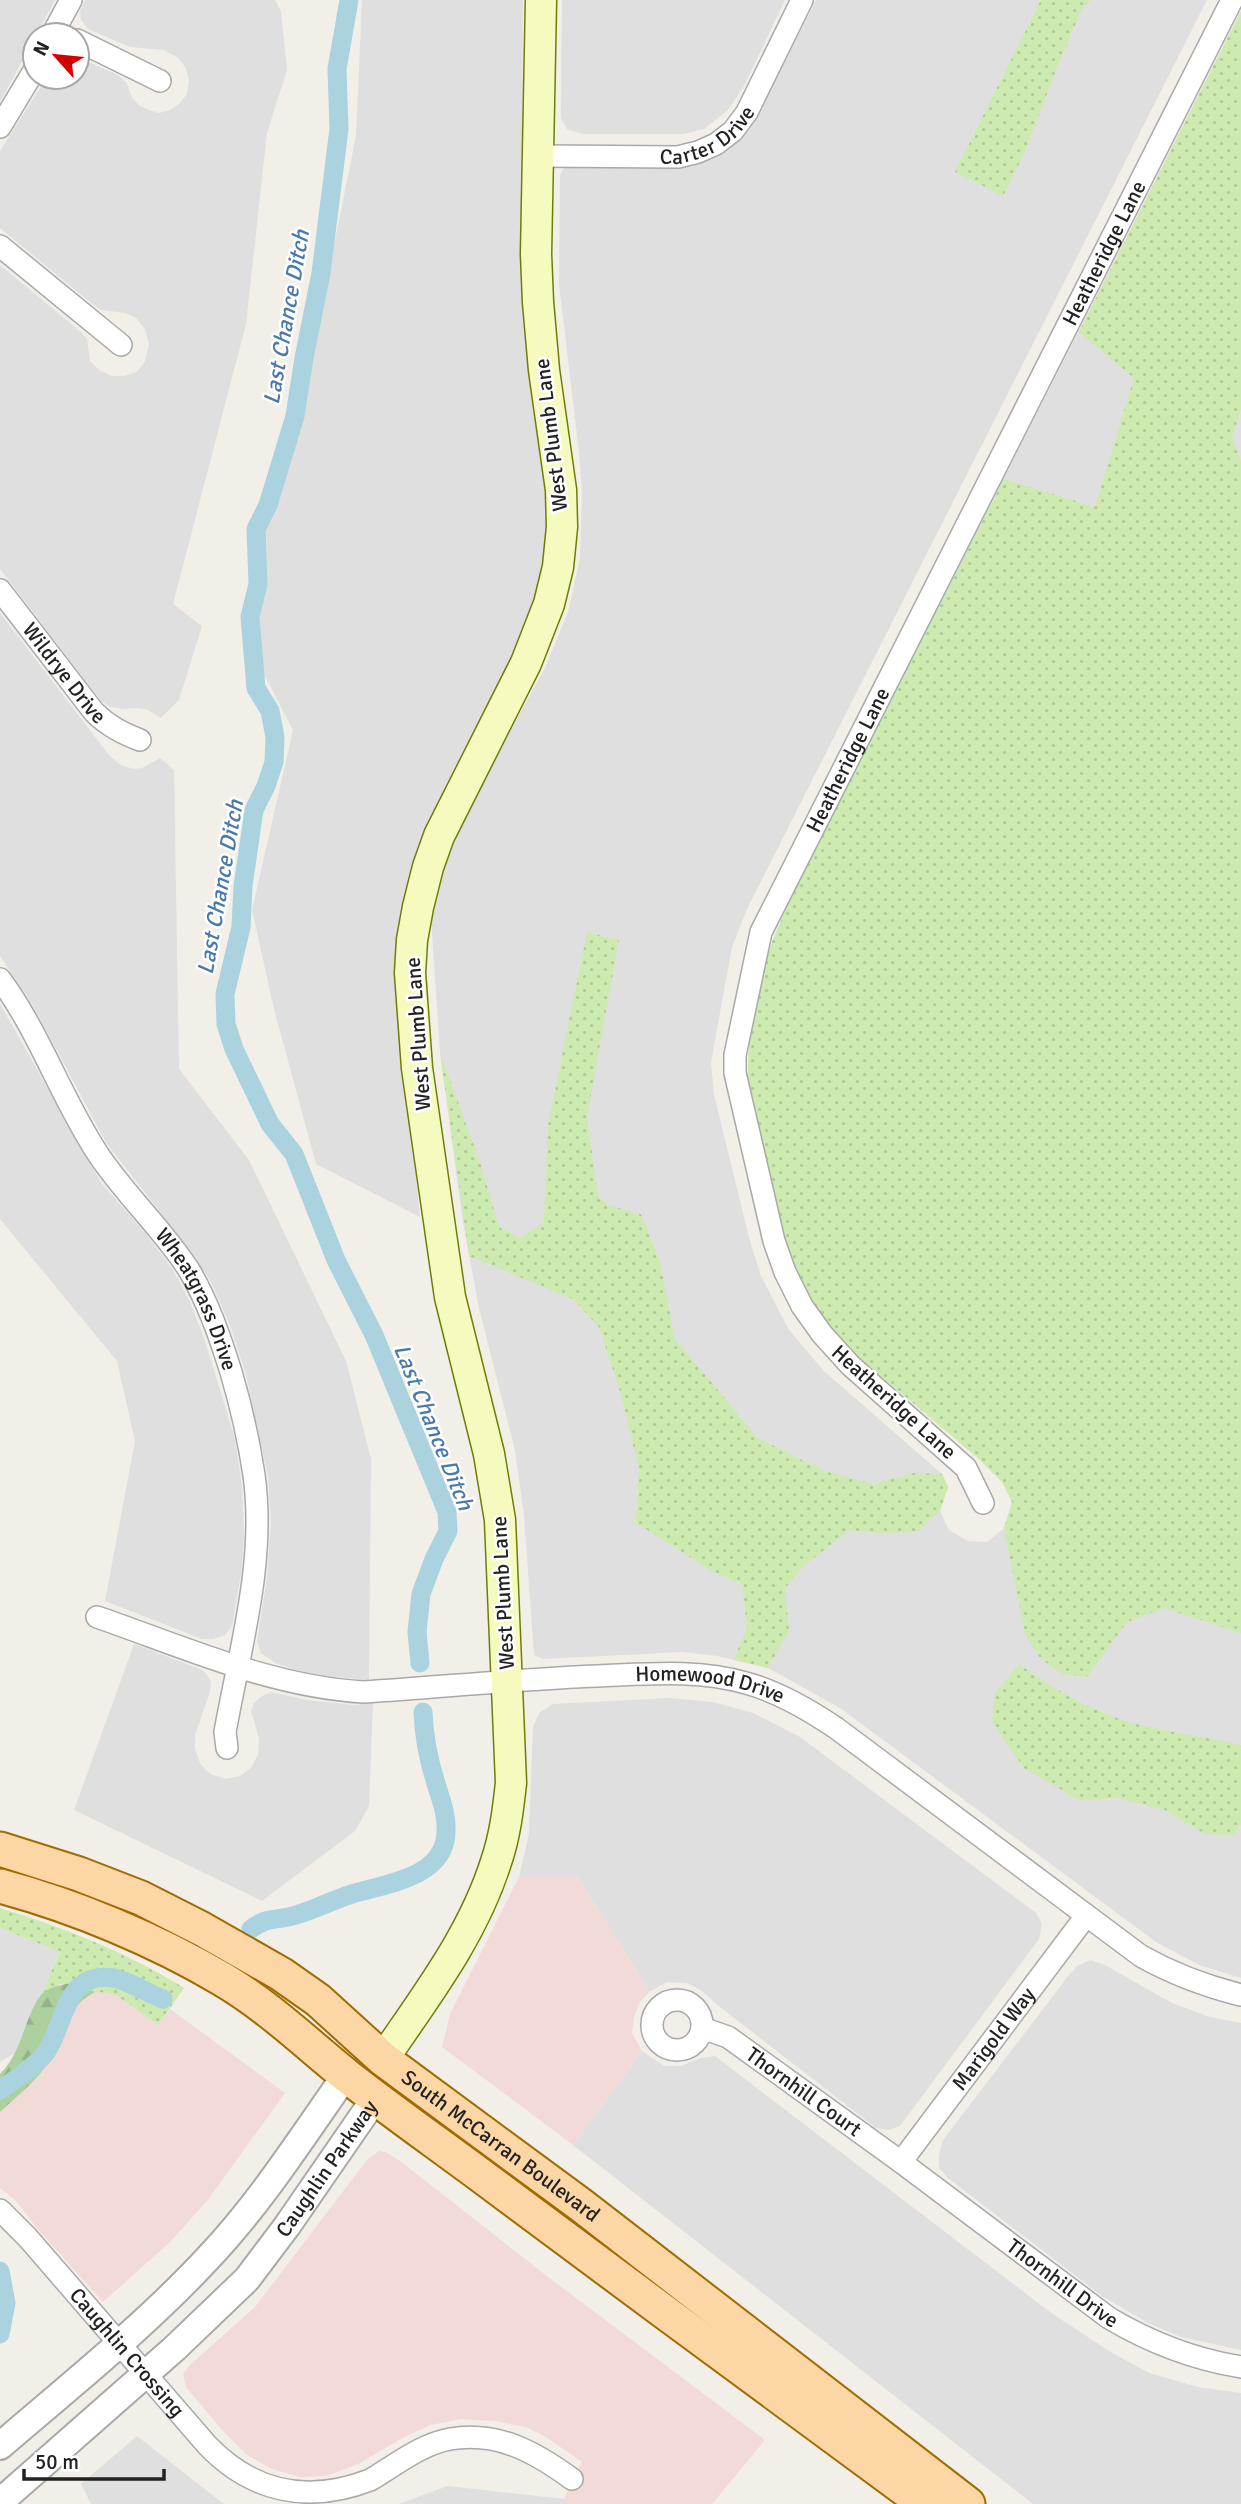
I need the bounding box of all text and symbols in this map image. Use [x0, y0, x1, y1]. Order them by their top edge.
north arrow [21, 21, 91, 91]
text: N [28, 37, 55, 60]
street label: Carter Drive [660, 100, 760, 170]
street label: Heatheridge Lane [1057, 176, 1152, 330]
water label: Last Chance Ditch [257, 226, 316, 407]
street label: West Plumb Lane [529, 357, 573, 513]
street label: Wildrye Drive [17, 617, 111, 730]
street label: Heatheridge Lane [800, 683, 895, 837]
water label: Last Chance Ditch [191, 796, 250, 977]
street label: West Plumb Lane [400, 956, 436, 1112]
street label: Wheatgrass Drive [150, 1223, 243, 1374]
street label: Heatheridge Lane [826, 1339, 962, 1465]
water label: Last Chance Ditch [387, 1340, 481, 1516]
street label: West Plumb Lane [486, 1516, 520, 1670]
street label: Homewood Drive [635, 1660, 789, 1709]
street label: Marigold Way [946, 1982, 1041, 2096]
street label: Thornhill Court [741, 2041, 867, 2142]
street label: South McCarran Boulevard [396, 2064, 605, 2228]
street label: Caughlin Parkway [270, 2095, 383, 2242]
street label: Thornhill Drive [1002, 2233, 1123, 2334]
street label: Caughlin Crossing [64, 2282, 190, 2423]
scale bar [24, 2438, 164, 2482]
text: 50 m [35, 2449, 79, 2475]

